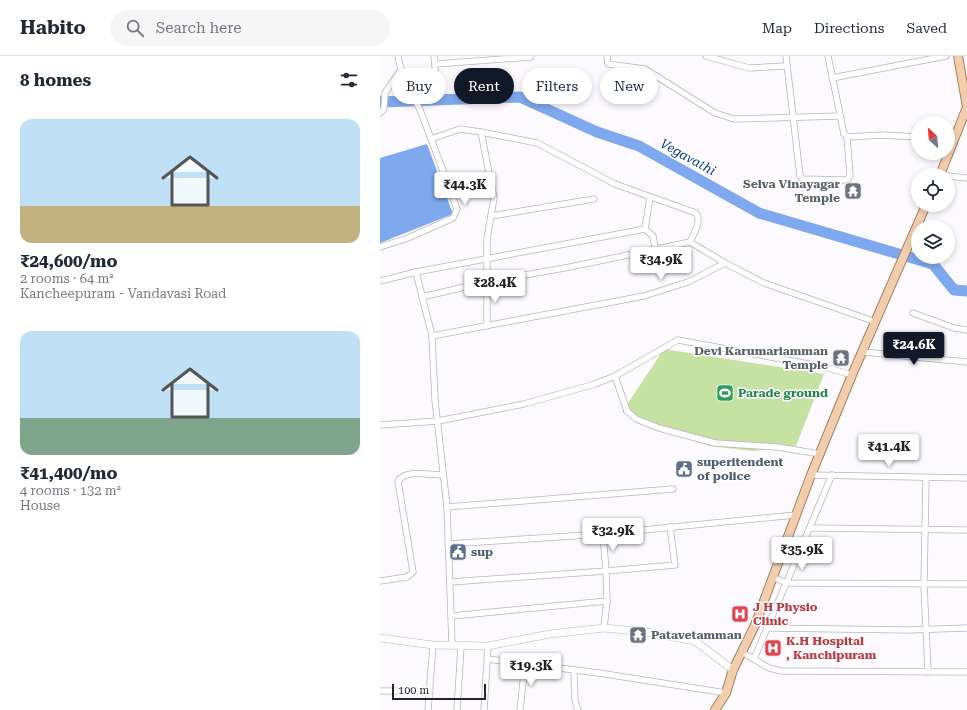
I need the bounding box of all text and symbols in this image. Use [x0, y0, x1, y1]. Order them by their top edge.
search box [110, 10, 390, 46]
text: Habito [20, 16, 86, 39]
icon: search [124, 17, 146, 39]
text: Search here [156, 19, 242, 37]
text: Map [762, 20, 792, 36]
text: Directions [814, 20, 884, 36]
text: Saved [906, 20, 947, 36]
chip: Buy [392, 68, 446, 104]
chip: Rent [454, 68, 514, 104]
chip: Filters [522, 68, 592, 104]
chip: New [600, 68, 658, 104]
icon: filters [338, 69, 360, 91]
text: 8 homes [20, 70, 91, 90]
north arrow [911, 116, 955, 160]
map controls [911, 116, 955, 264]
water label: Vegavathi [658, 136, 718, 178]
icon: home [154, 145, 226, 217]
button: locate [911, 168, 955, 212]
pin: ₹44.3K [432, 172, 498, 206]
text: ₹44.3K [443, 177, 487, 192]
place label: Selva Vinayagar Temple [743, 177, 841, 205]
temple icon: Selva Vinayagar Temple [843, 181, 863, 201]
button: layers [911, 220, 955, 264]
pin: ₹34.9K [628, 247, 694, 281]
text: ₹24,600/mo [20, 251, 117, 271]
text: ₹34.9K [639, 252, 683, 267]
pin: ₹28.4K [462, 270, 528, 304]
text: 2 rooms · 64 m² [20, 271, 114, 286]
text: ₹28.4K [473, 275, 517, 290]
text: Kancheepuram - Vandavasi Road [20, 286, 226, 301]
pin: ₹24.6K [881, 332, 947, 366]
text: ₹24.6K [892, 337, 936, 352]
place label: Devi Karumariamman Temple [694, 344, 828, 372]
temple icon: Devi Karumariamman Temple [831, 348, 851, 368]
icon: home [154, 357, 226, 429]
sports icon: Parade ground [715, 383, 735, 403]
place label: Parade ground [738, 386, 828, 400]
pin: ₹41.4K [856, 434, 922, 468]
text: ₹41.4K [867, 439, 911, 454]
place label: superitendent of police [697, 455, 784, 483]
public building icon: superitendent of police [674, 459, 694, 479]
text: ₹41,400/mo [20, 463, 117, 483]
text: 4 rooms · 132 m² [20, 483, 121, 498]
text: House [20, 498, 60, 513]
pin: ₹32.9K [580, 518, 646, 552]
text: ₹32.9K [591, 523, 635, 538]
pin: ₹35.9K [769, 537, 835, 571]
public building icon: sup [448, 542, 468, 562]
text: ₹35.9K [780, 542, 824, 557]
place label: sup [471, 545, 493, 559]
place label: J H Physio Clinic [753, 600, 818, 628]
hospital icon: J H Physio Clinic [730, 604, 750, 624]
temple icon: Patavetamman [628, 625, 648, 645]
place label: Patavetamman [651, 628, 742, 642]
place label: K.H Hospital , Kanchipuram [786, 634, 877, 662]
hospital icon: K.H Hospital , Kanchipuram [763, 638, 783, 658]
pin: ₹19.3K [498, 653, 564, 687]
text: ₹19.3K [509, 658, 553, 673]
scale bar [392, 682, 486, 701]
text: 100 m [398, 684, 429, 697]

